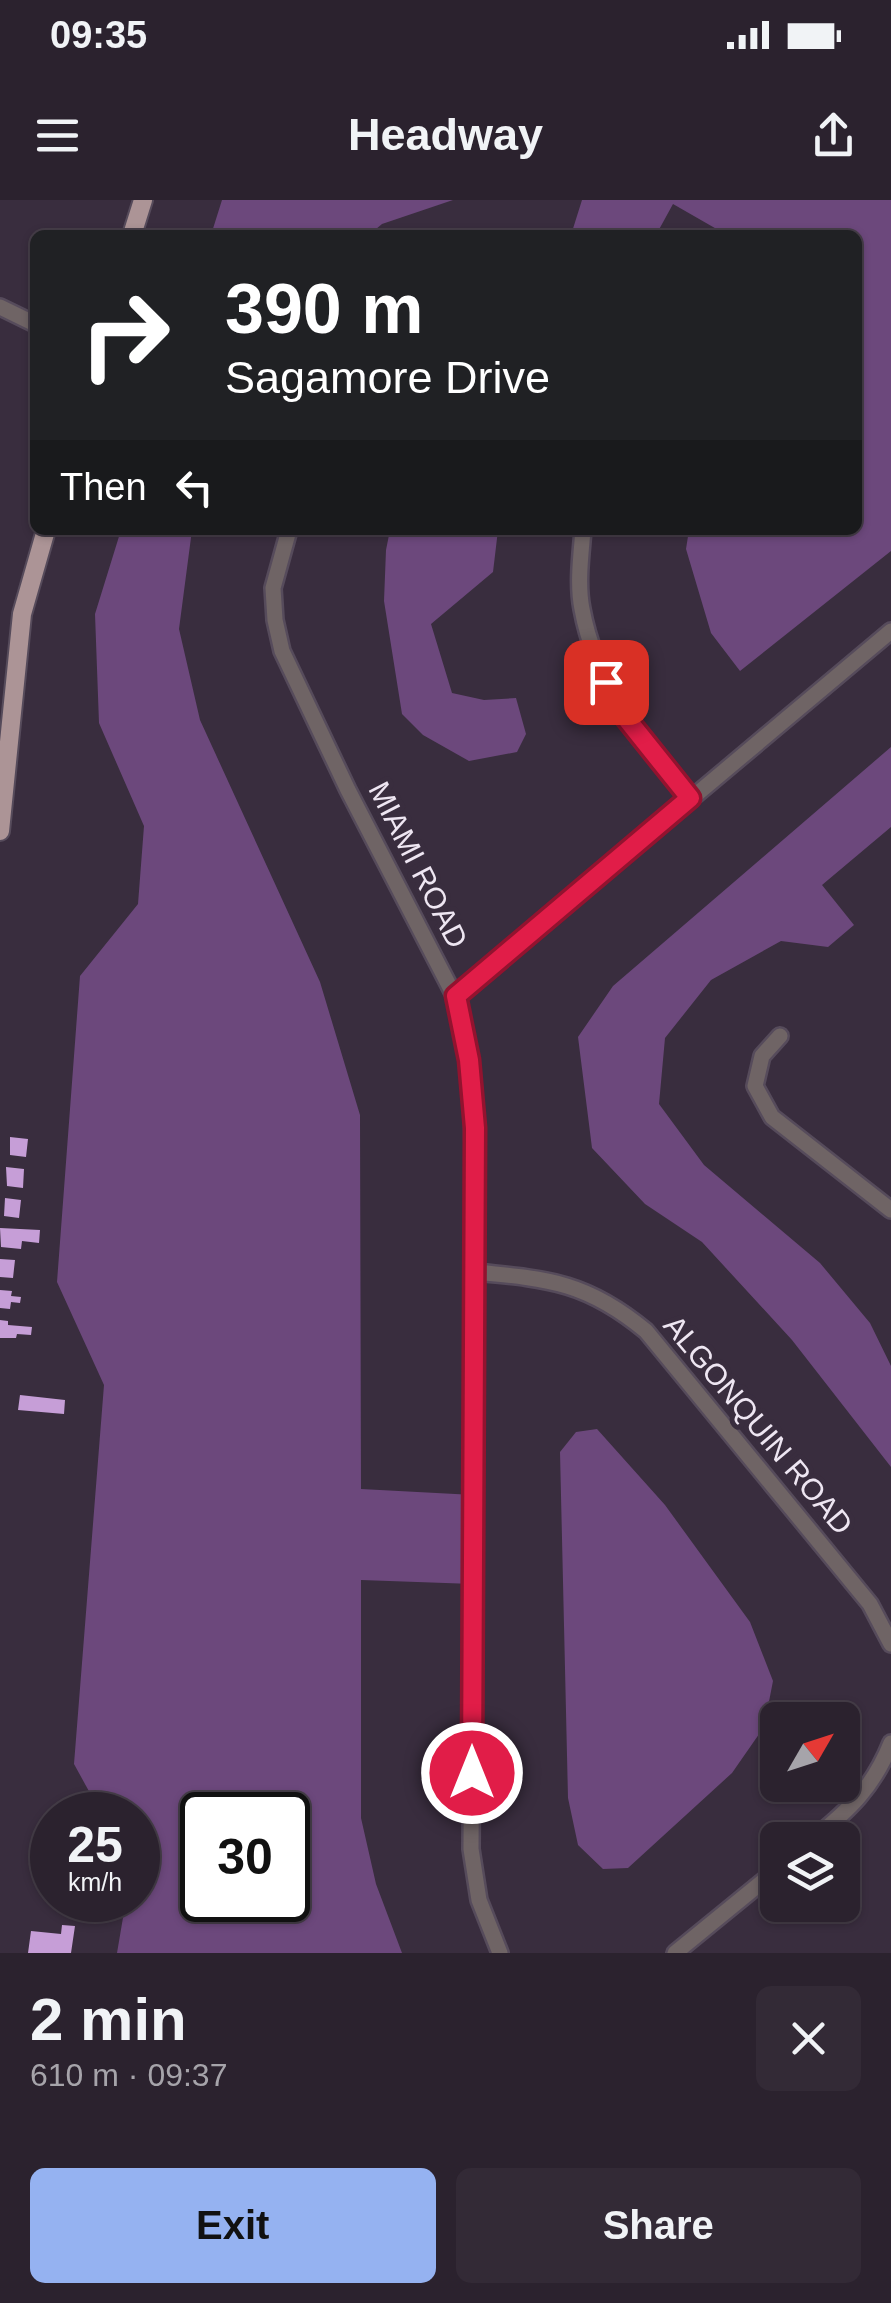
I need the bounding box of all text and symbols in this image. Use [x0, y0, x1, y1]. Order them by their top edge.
text: 09:35 [50, 14, 147, 56]
icon: menu [30, 108, 85, 163]
icon: share [806, 108, 861, 163]
text: Headway [348, 109, 543, 160]
icon: right [60, 270, 190, 400]
text: 390 m [225, 270, 423, 348]
text: Sagamore Drive [225, 352, 550, 403]
icon: left [167, 460, 222, 515]
text: Then [60, 466, 147, 508]
pin [564, 640, 649, 725]
icon: arrive [579, 655, 634, 710]
street label: MIAMI ROAD [363, 776, 474, 953]
street label: ALGONQUIN ROAD [657, 1309, 859, 1541]
north arrow [760, 1702, 860, 1802]
map controls [760, 1702, 860, 1922]
position arrow [420, 1721, 524, 1825]
speed limit sign: 30 [180, 1792, 310, 1922]
text: 25 [67, 1817, 123, 1873]
button: layers [760, 1822, 860, 1922]
text: km/h [68, 1868, 122, 1896]
text: 2 min [30, 1986, 187, 2053]
button: close [756, 1986, 861, 2091]
text: 610 m · 09:37 [30, 2057, 227, 2093]
button: Exit [30, 2168, 436, 2283]
button: Share [456, 2168, 861, 2283]

